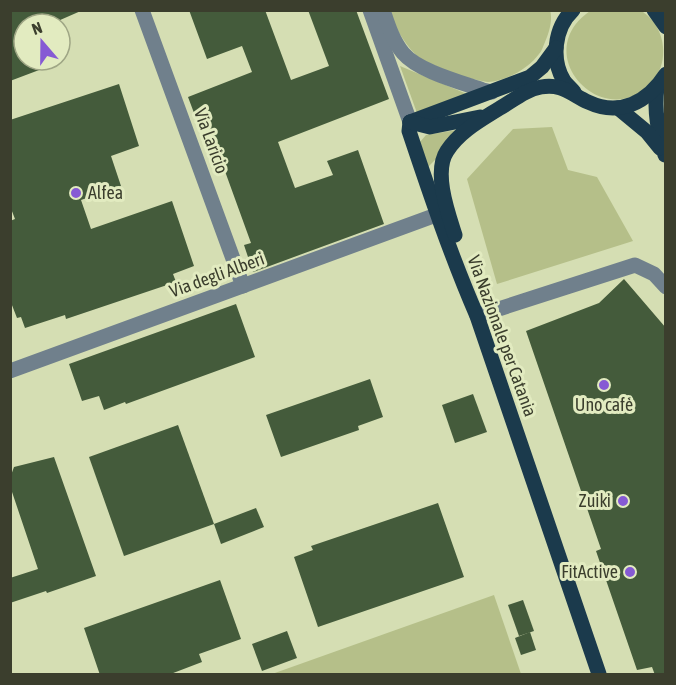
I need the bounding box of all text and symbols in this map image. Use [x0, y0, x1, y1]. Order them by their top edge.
north arrow [12, 12, 72, 72]
text: N [29, 18, 44, 38]
street label: Via Laricio [190, 105, 233, 176]
place label: Alfea [88, 182, 123, 203]
marker: Alfea [69, 186, 83, 200]
street label: Via degli Alberi [167, 248, 267, 301]
street label: Via Nazionale per Catania [464, 252, 541, 419]
marker: Uno cafè [597, 378, 611, 392]
place label: Uno cafè [575, 394, 633, 415]
place label: Zuiki [579, 490, 611, 511]
marker: Zuiki [616, 494, 630, 508]
place label: FitActive [561, 561, 618, 582]
marker: FitActive [623, 565, 637, 579]

